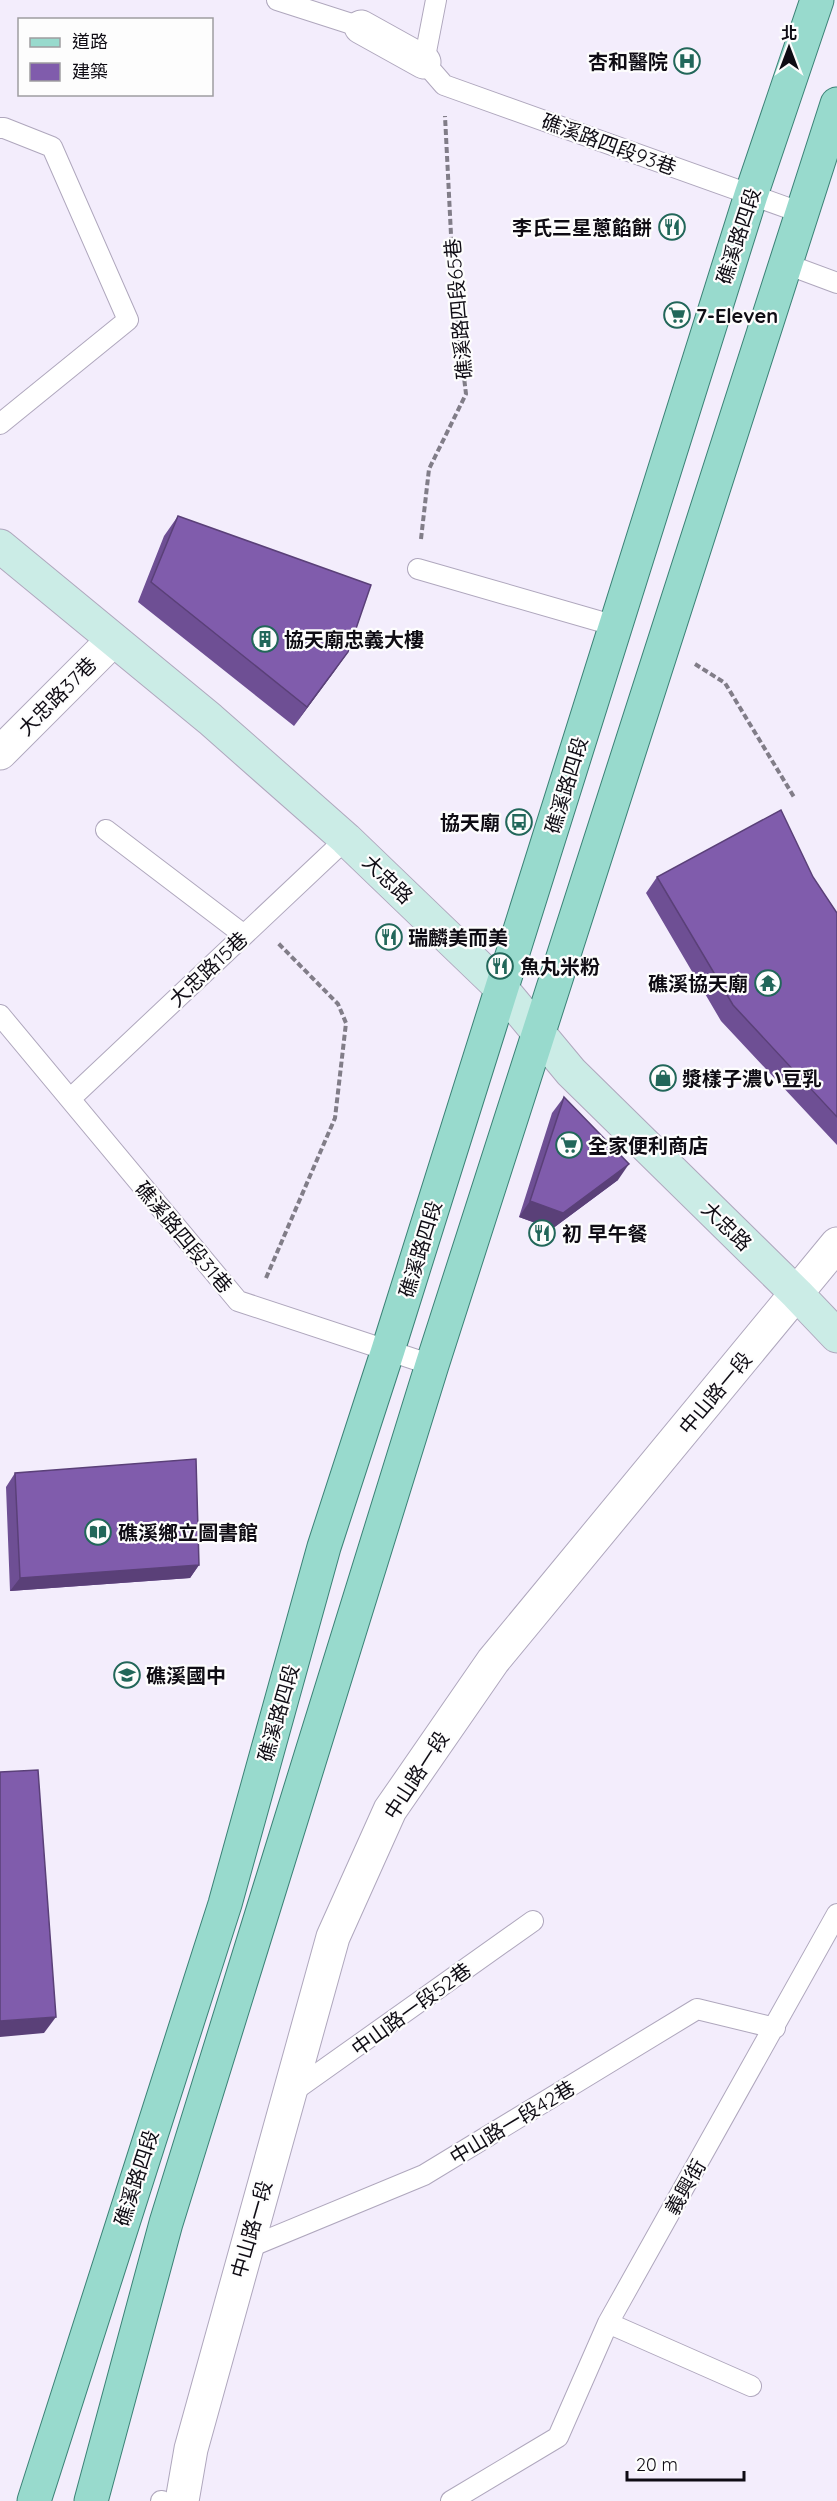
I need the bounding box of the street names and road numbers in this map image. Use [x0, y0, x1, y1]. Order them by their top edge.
street label: 礁溪路四段93巷 [538, 108, 680, 180]
street label: 礁溪路四段 [711, 185, 765, 287]
street label: 礁溪路四段65巷 [439, 237, 477, 381]
street label: 大忠路37巷 [13, 652, 101, 740]
street label: 礁溪路四段 [539, 734, 593, 836]
street label: 大忠路 [358, 849, 418, 909]
street label: 大忠路15巷 [164, 926, 252, 1012]
street label: 礁溪路四段31巷 [130, 1176, 238, 1298]
street label: 大忠路 [697, 1196, 757, 1256]
street label: 礁溪路四段 [393, 1198, 447, 1300]
street label: 中山路一段 [673, 1347, 757, 1439]
street label: 礁溪路四段 [252, 1661, 304, 1765]
street label: 中山路一段 [378, 1726, 454, 1824]
street label: 中山路一段52巷 [346, 1957, 476, 2061]
street label: 中山路一段42巷 [445, 2075, 579, 2169]
street label: 礁溪路四段 [109, 2127, 163, 2229]
street label: 義興街 [659, 2155, 711, 2219]
street label: 中山路一段 [225, 2177, 277, 2281]

